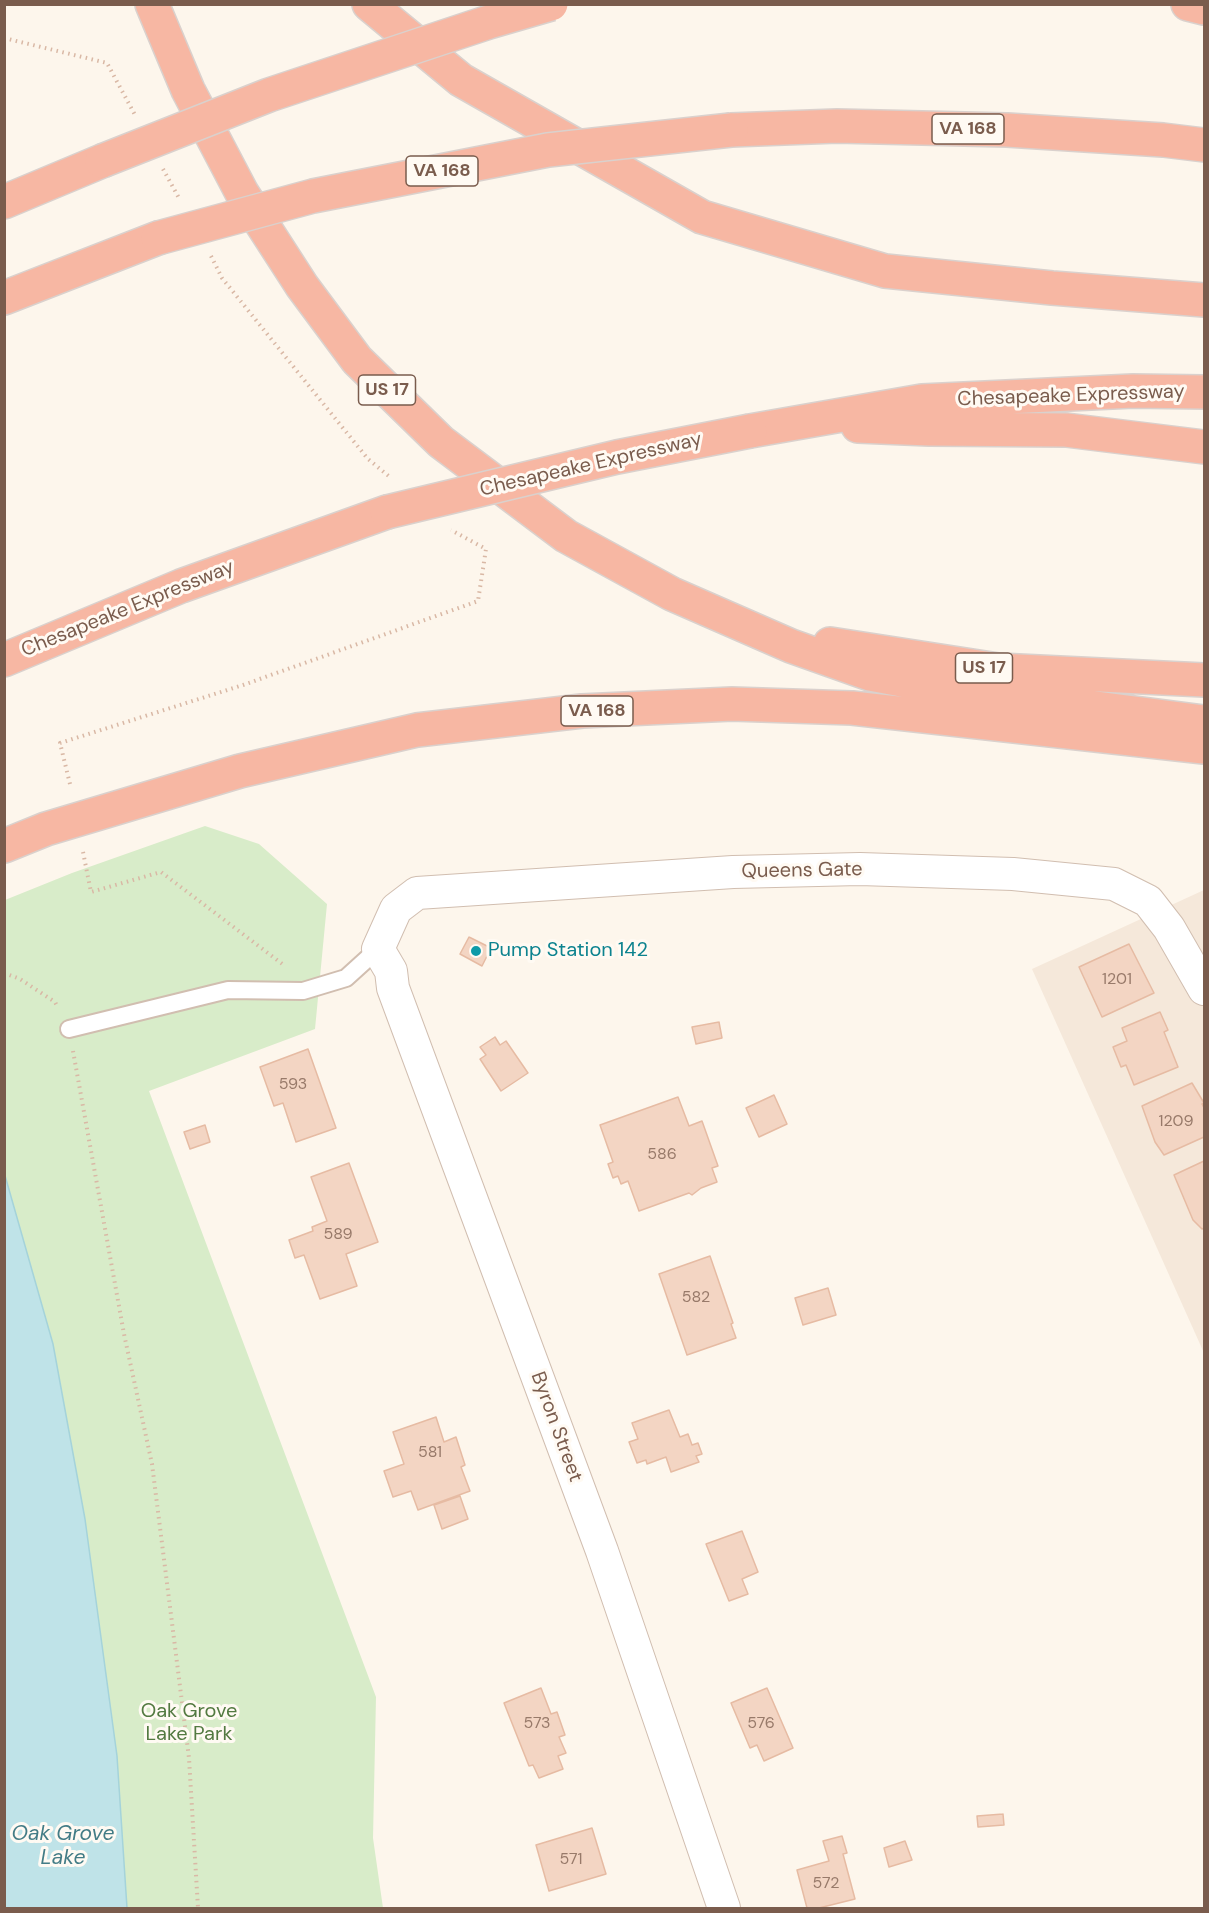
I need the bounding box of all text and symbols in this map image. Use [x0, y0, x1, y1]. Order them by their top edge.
road number: VA 168 [932, 114, 1004, 144]
road number: VA 168 [406, 156, 478, 186]
road number: US 17 [358, 375, 416, 405]
street label: Chesapeake Expressway [957, 380, 1185, 412]
street label: Chesapeake Expressway [478, 428, 704, 502]
street label: Chesapeake Expressway [18, 555, 238, 663]
road number: US 17 [956, 653, 1012, 683]
road number: VA 168 [561, 696, 633, 726]
street label: Queens Gate [741, 858, 863, 884]
place label: Pump Station 142 [488, 939, 648, 963]
marker: Pump Station 142 [469, 944, 483, 958]
house number: 1201 [1102, 970, 1132, 990]
house number: 593 [279, 1075, 307, 1095]
house number: 1209 [1158, 1112, 1194, 1132]
house number: 586 [647, 1145, 677, 1165]
house number: 589 [323, 1225, 353, 1245]
house number: 582 [682, 1288, 710, 1308]
street label: Byron Street [525, 1369, 587, 1485]
house number: 581 [418, 1443, 442, 1463]
park label: Oak Grove Lake Park [141, 1700, 237, 1747]
house number: 573 [523, 1714, 551, 1734]
house number: 576 [747, 1714, 775, 1734]
water label: Oak Grove Lake [12, 1821, 114, 1871]
house number: 571 [559, 1850, 583, 1870]
house number: 572 [813, 1874, 839, 1894]

